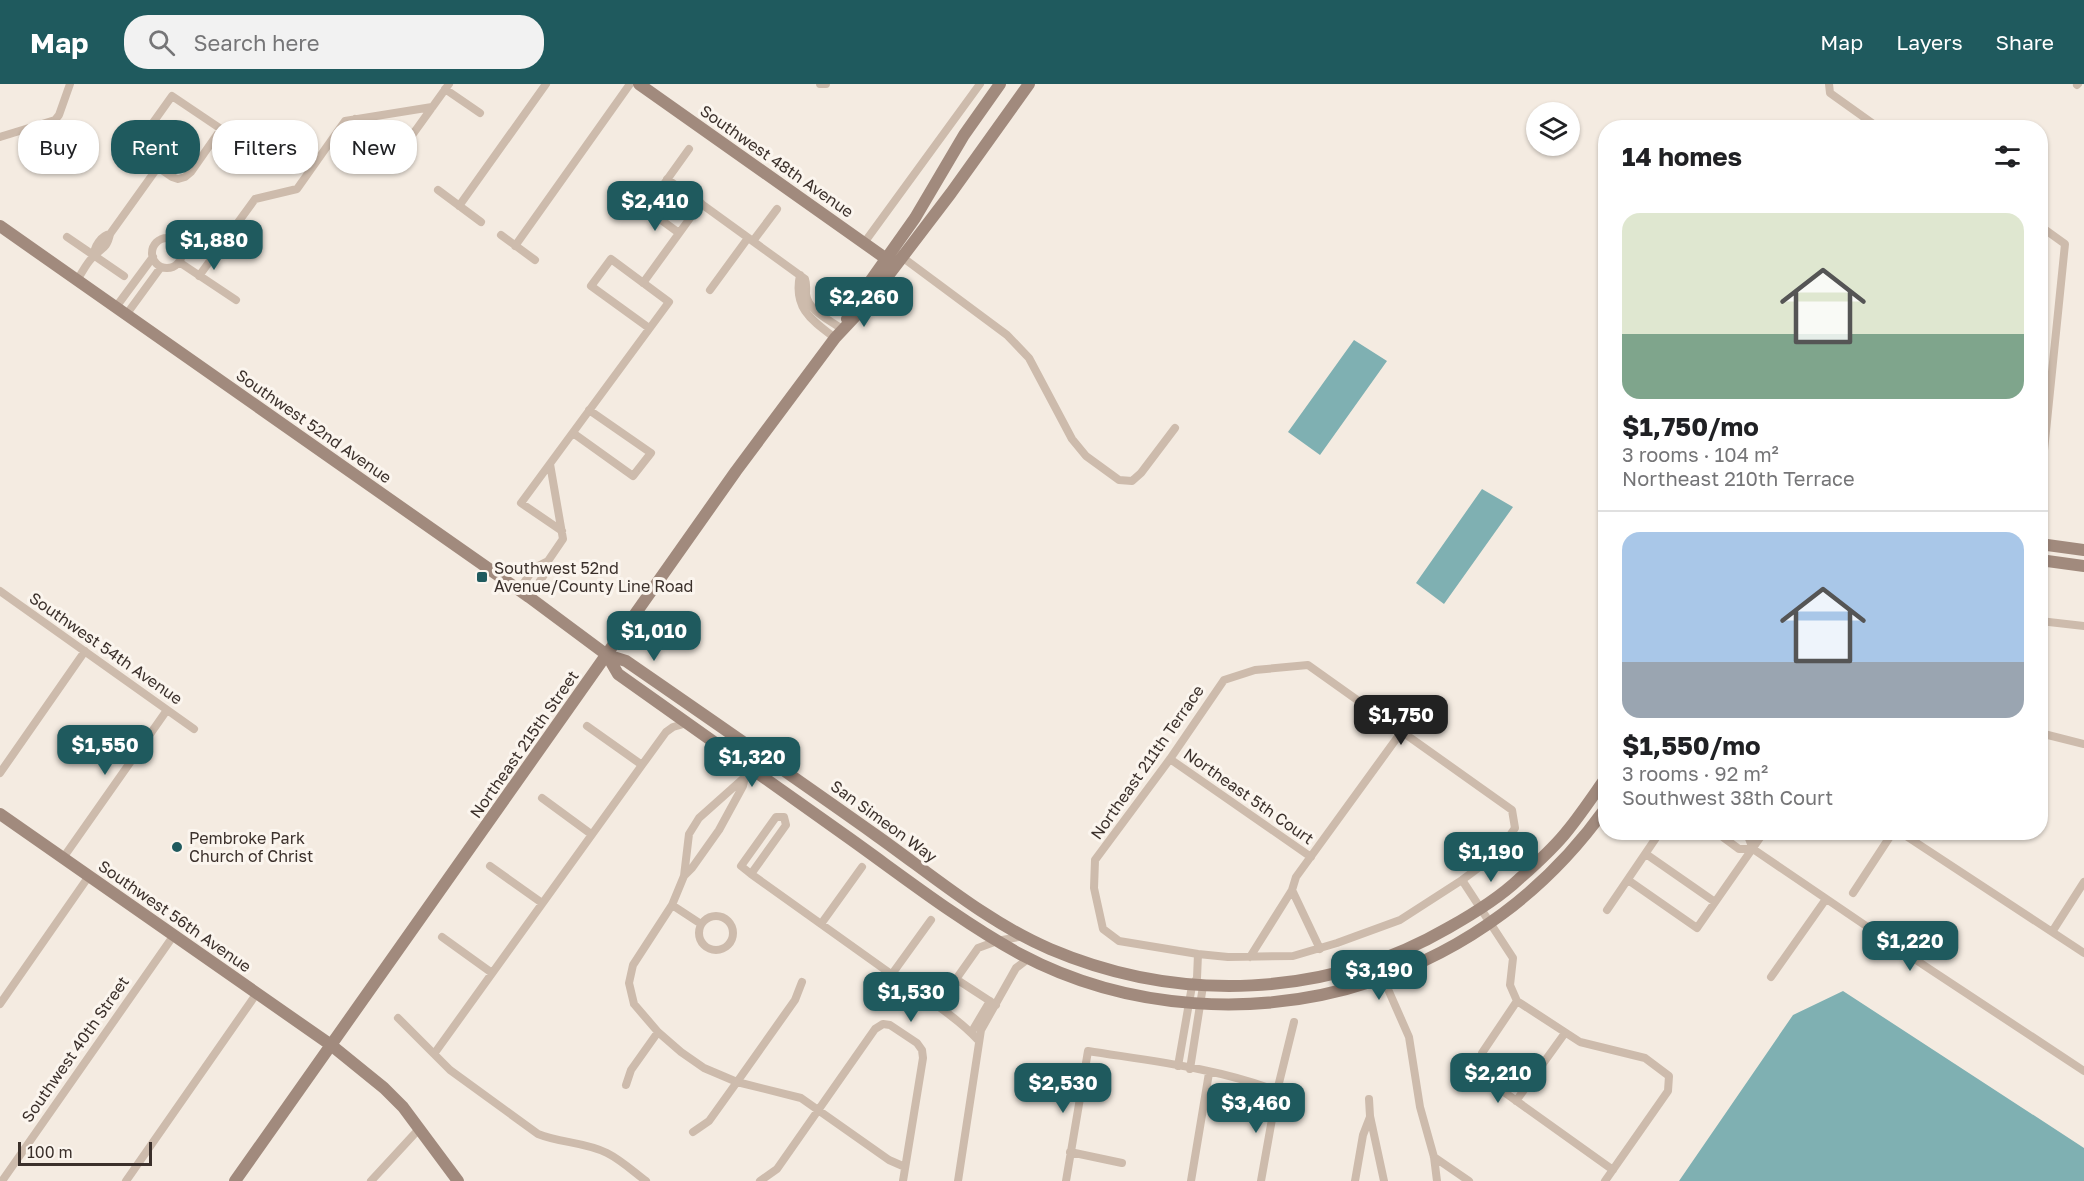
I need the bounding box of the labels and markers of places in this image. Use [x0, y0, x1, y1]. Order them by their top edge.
pin: $2,410 [606, 181, 704, 232]
pin: $1,880 [165, 220, 263, 271]
pin: $2,260 [815, 277, 913, 328]
place label: Southwest 52nd Avenue/County Line Road [494, 558, 693, 596]
marker: Southwest 52nd Avenue/County Line Road [475, 570, 489, 584]
pin: $1,010 [605, 611, 703, 662]
pin: $1,750 [1352, 695, 1450, 746]
pin: $1,550 [56, 725, 154, 776]
pin: $1,320 [703, 737, 801, 788]
place label: Pembroke Park Church of Christ [189, 828, 313, 866]
pin: $1,190 [1442, 832, 1540, 883]
marker: Pembroke Park Church of Christ [170, 840, 184, 854]
pin: $1,220 [1861, 921, 1959, 972]
pin: $3,190 [1330, 950, 1428, 1001]
pin: $1,530 [862, 972, 960, 1023]
pin: $2,210 [1449, 1053, 1547, 1104]
pin: $2,530 [1014, 1063, 1112, 1114]
pin: $3,460 [1207, 1083, 1305, 1134]

